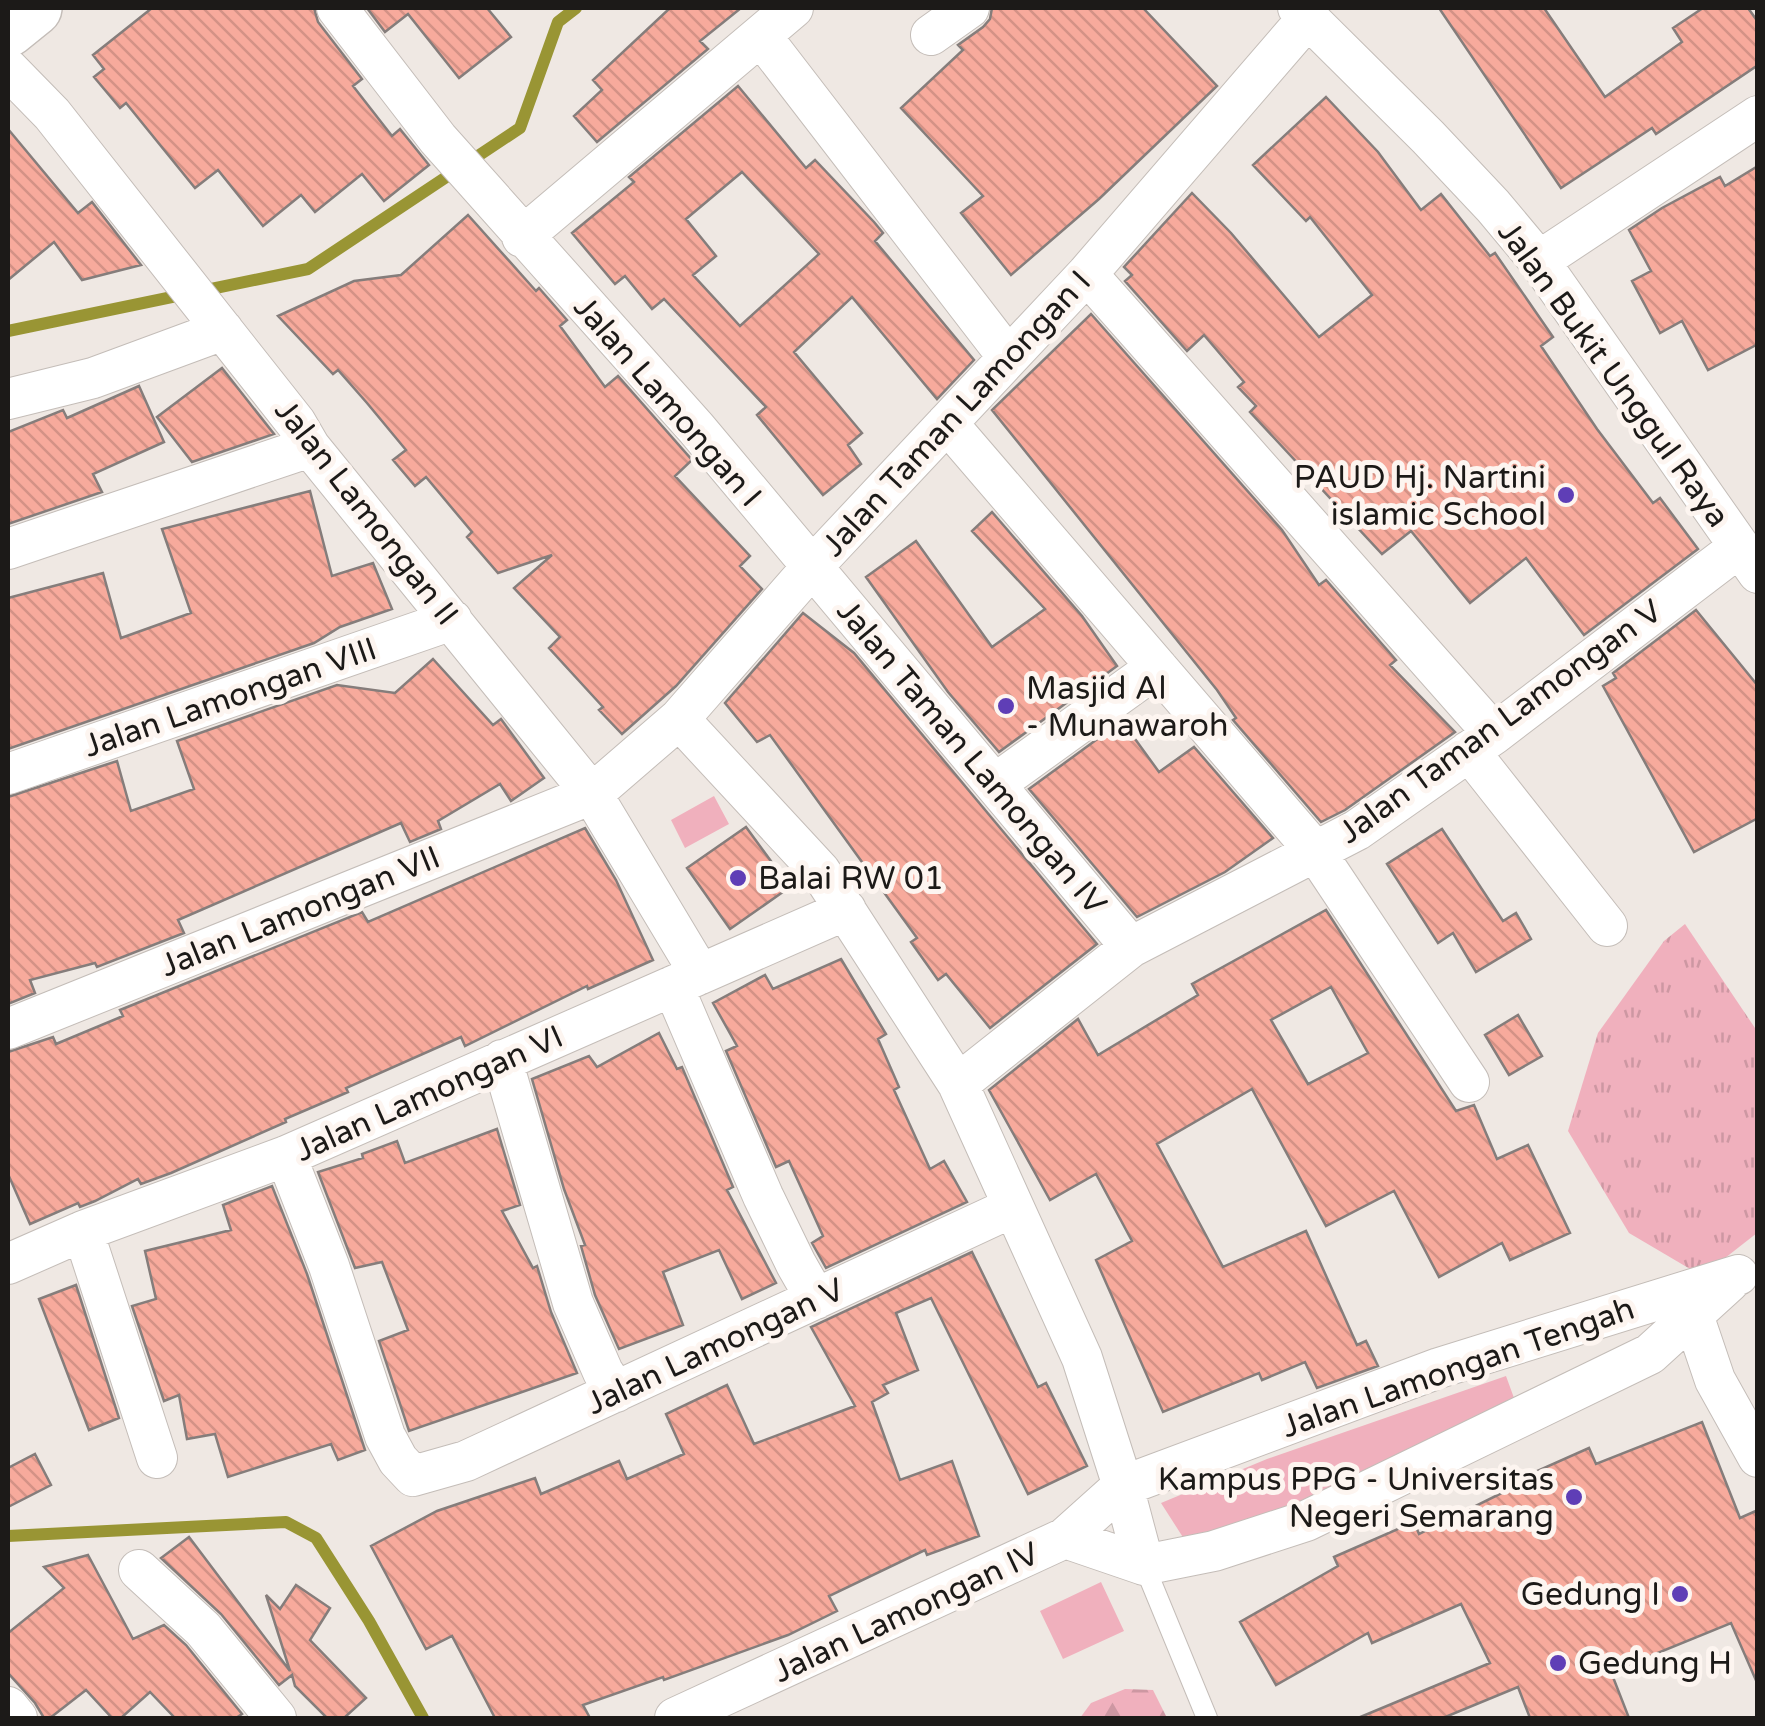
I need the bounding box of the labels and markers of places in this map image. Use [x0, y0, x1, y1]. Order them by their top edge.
place label: PAUD Hj. Nartini islamic School [1294, 459, 1546, 534]
marker: PAUD Hj. Nartini islamic School [1555, 484, 1577, 506]
place label: Masjid Al - Munawaroh [1026, 670, 1228, 745]
marker: Masjid Al - Munawaroh [995, 695, 1017, 717]
place label: Balai RW 01 [758, 860, 944, 898]
marker: Balai RW 01 [727, 867, 749, 889]
place label: Kampus PPG - Universitas Negeri Semarang [1158, 1461, 1554, 1536]
marker: Kampus PPG - Universitas Negeri Semarang [1563, 1486, 1585, 1508]
place label: Gedung I [1521, 1576, 1660, 1614]
marker: Gedung I [1669, 1583, 1691, 1605]
place label: Gedung H [1578, 1645, 1732, 1683]
marker: Gedung H [1547, 1652, 1569, 1674]

